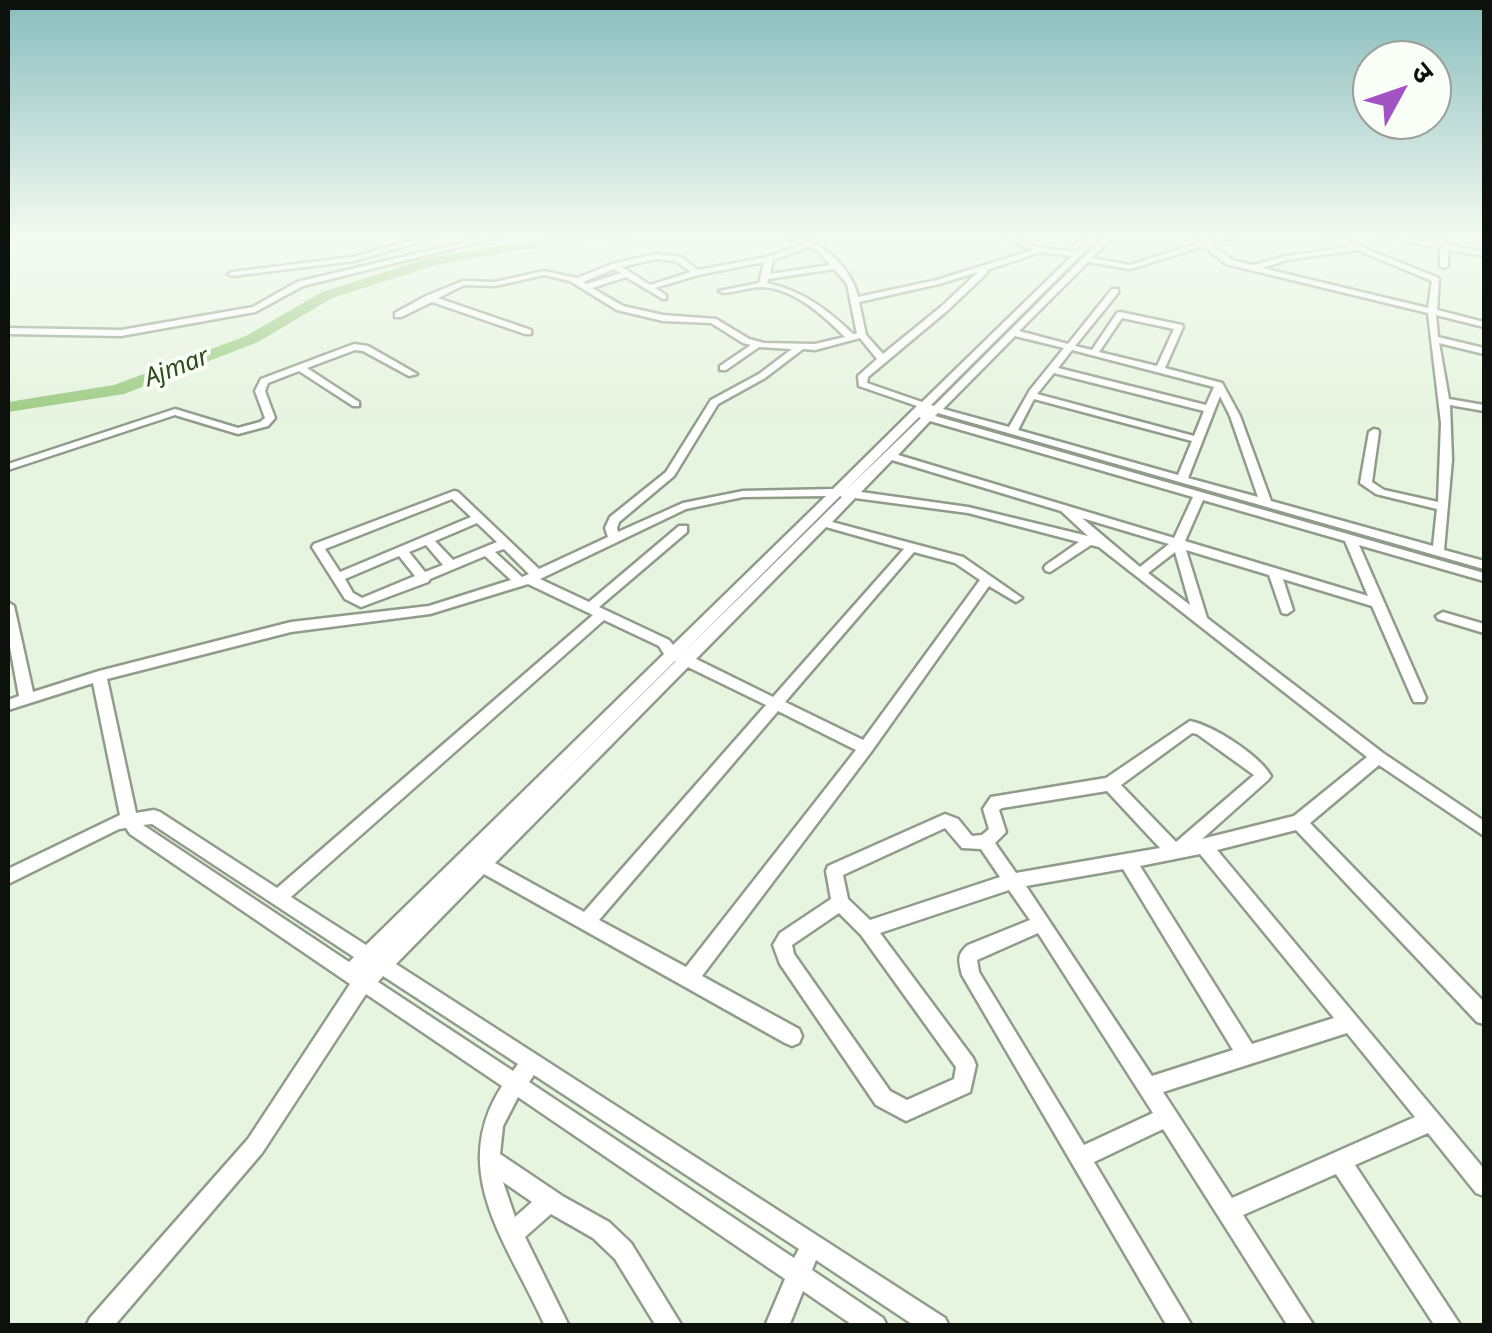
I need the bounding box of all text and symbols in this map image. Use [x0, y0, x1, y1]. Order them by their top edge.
north arrow [1352, 40, 1452, 140]
text: उ [1404, 54, 1443, 90]
water label: Ajmar [141, 342, 213, 394]

